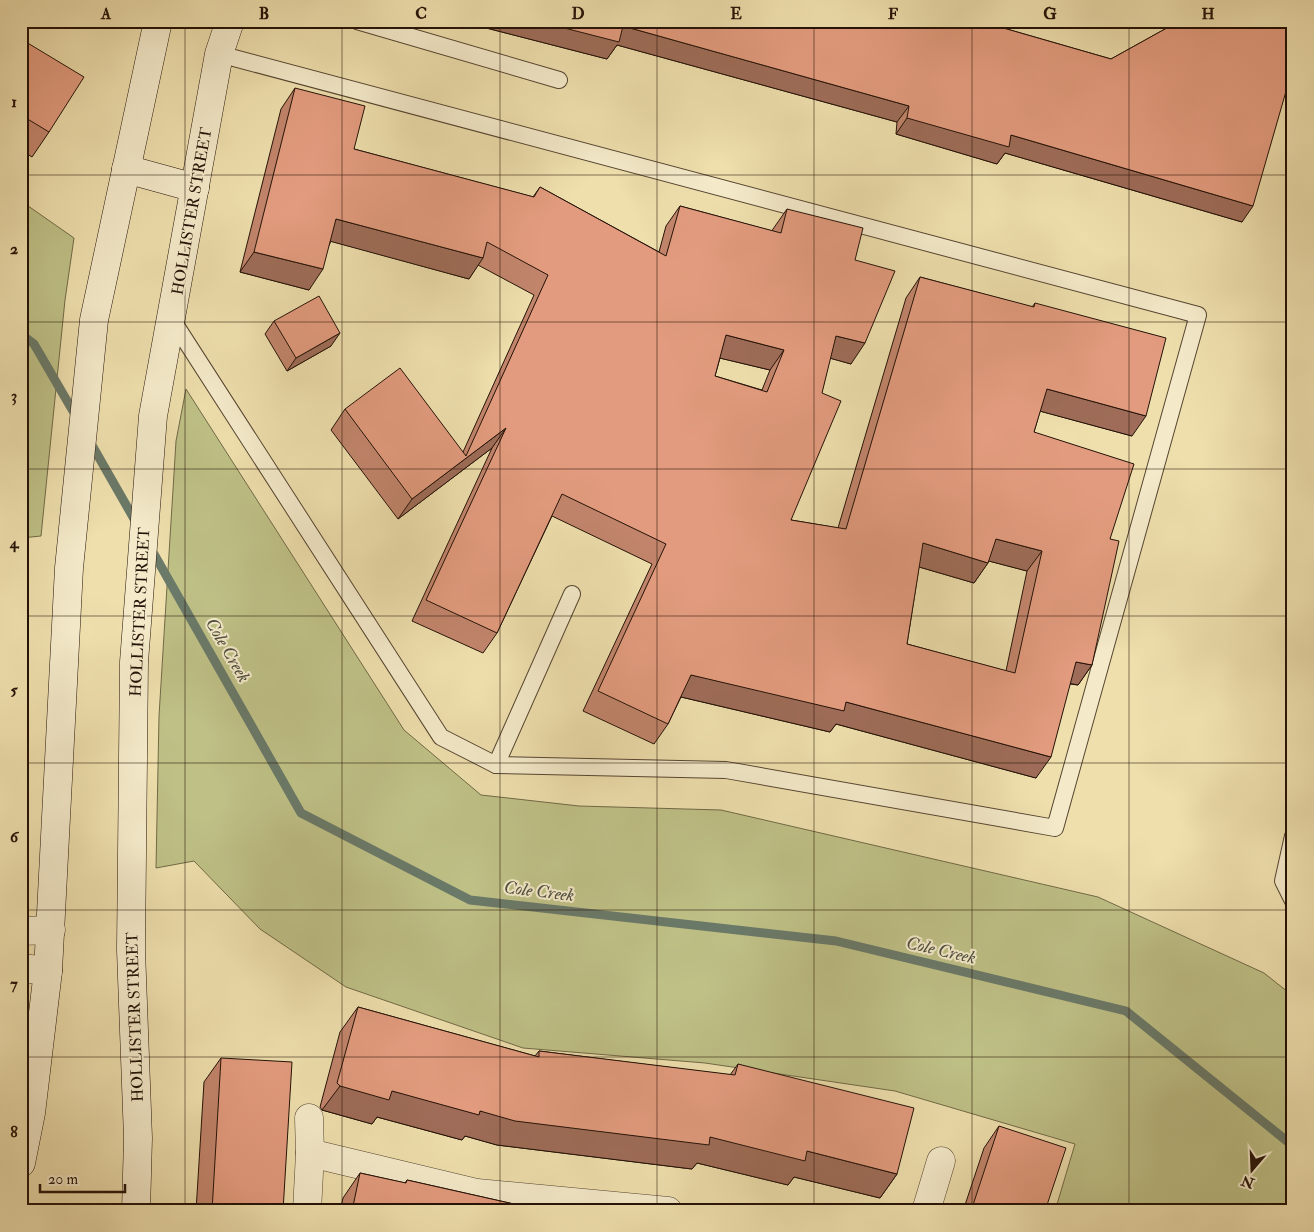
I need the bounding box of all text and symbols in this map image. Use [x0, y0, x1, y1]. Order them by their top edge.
text: A [100, 4, 112, 24]
text: B [259, 4, 269, 24]
text: C [415, 4, 427, 24]
text: D [571, 4, 585, 24]
text: E [730, 4, 742, 24]
text: F [888, 4, 898, 24]
text: G [1043, 4, 1057, 24]
text: H [1201, 4, 1215, 24]
text: 1 [11, 92, 17, 112]
street label: HOLLISTER STREET [167, 126, 217, 297]
text: 2 [10, 239, 18, 259]
text: 3 [11, 386, 17, 406]
street label: HOLLISTER STREET [126, 527, 154, 697]
text: 4 [9, 533, 20, 553]
water label: Cole Creek [200, 614, 255, 687]
text: 5 [10, 680, 18, 700]
text: 6 [10, 827, 20, 847]
water label: Cole Creek [502, 876, 575, 907]
water label: Cole Creek [904, 931, 978, 970]
street label: HOLLISTER STREET [122, 932, 148, 1102]
text: 7 [10, 974, 18, 994]
text: 8 [10, 1122, 18, 1142]
north arrow [1226, 1144, 1276, 1194]
scale bar [40, 1162, 125, 1194]
text: 20 m [48, 1170, 78, 1189]
text: N [1239, 1172, 1258, 1192]

